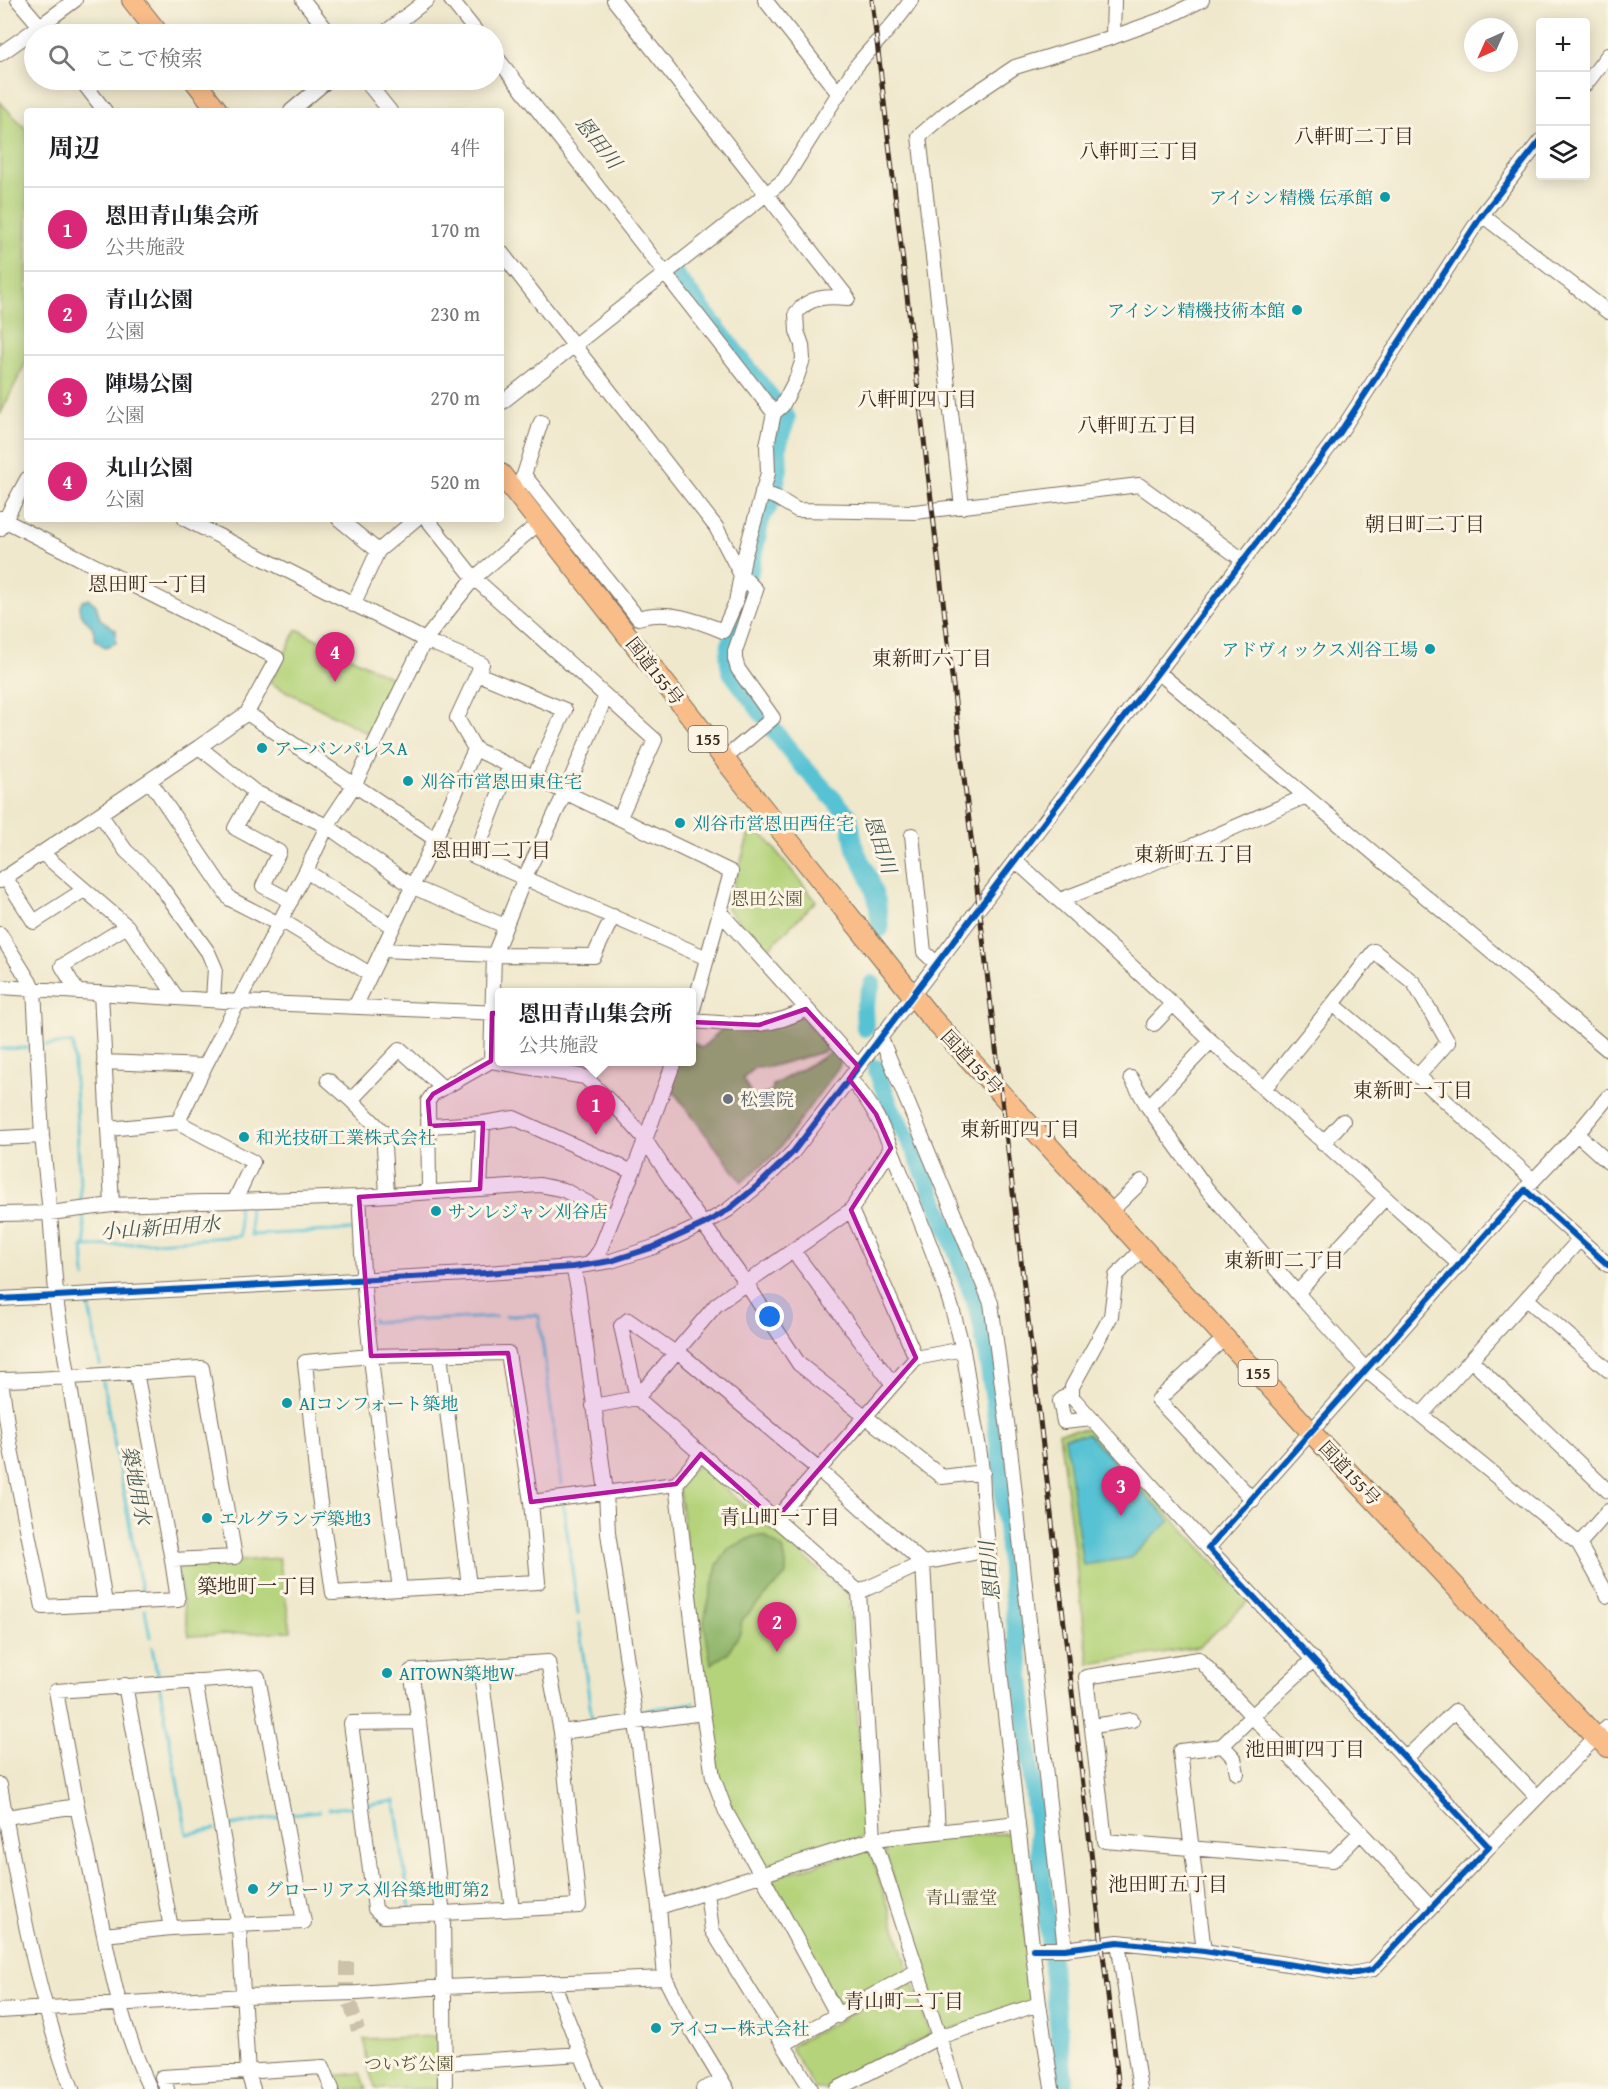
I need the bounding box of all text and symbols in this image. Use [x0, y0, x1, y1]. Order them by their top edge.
north arrow [1464, 18, 1518, 72]
map controls [1536, 18, 1590, 180]
button: + [1536, 18, 1590, 72]
search box [24, 24, 504, 90]
icon: search [45, 41, 78, 74]
text: ここで検索 [93, 42, 203, 74]
button: − [1536, 72, 1590, 126]
water label: 恩田川 [569, 109, 630, 176]
district label: 八軒町二丁目 [1294, 121, 1414, 150]
button: layers [1536, 126, 1590, 180]
text: 周辺 [48, 128, 100, 167]
text: 4件 [450, 133, 480, 162]
district label: 八軒町三丁目 [1079, 136, 1199, 165]
place label: アイシン精機 伝承館 [1209, 184, 1373, 211]
marker: アイシン精機 伝承館 [1378, 190, 1392, 204]
text: 恩田青山集会所 [105, 199, 259, 231]
text: 1 [62, 215, 73, 244]
text: 170 m [430, 215, 480, 244]
text: 公共施設 [105, 232, 185, 261]
text: 青山公園 [105, 283, 193, 315]
place label: アイシン精機技術本館 [1107, 297, 1285, 324]
text: 2 [62, 299, 73, 328]
text: 230 m [430, 299, 480, 328]
marker: アイシン精機技術本館 [1290, 303, 1304, 317]
text: 公園 [105, 316, 145, 345]
text: 陣場公園 [105, 367, 193, 399]
text: 3 [62, 383, 73, 412]
text: 270 m [430, 383, 480, 412]
district label: 八軒町四丁目 [857, 384, 977, 413]
text: 公園 [105, 400, 145, 429]
district label: 八軒町五丁目 [1077, 410, 1197, 439]
text: 丸山公園 [105, 451, 193, 483]
text: 4 [62, 467, 73, 496]
text: 520 m [430, 467, 480, 496]
text: 公園 [105, 484, 145, 513]
district label: 朝日町二丁目 [1365, 509, 1485, 538]
district label: 恩田町一丁目 [88, 569, 208, 598]
street label: 国道155号 [620, 631, 690, 711]
pin: 4 [316, 632, 354, 682]
place label: アドヴィックス刈谷工場 [1221, 636, 1418, 663]
marker: アドヴィックス刈谷工場 [1423, 642, 1437, 656]
district label: 東新町六丁目 [872, 643, 992, 672]
road number: 155 [688, 726, 728, 752]
place label: アーバンパレスA [274, 735, 408, 762]
marker: アーバンパレスA [255, 741, 269, 755]
place label: 刈谷市営恩田東住宅 [420, 768, 582, 795]
marker: 刈谷市営恩田東住宅 [401, 774, 415, 788]
place label: 刈谷市営恩田西住宅 [692, 810, 854, 837]
water label: 恩田川 [858, 811, 905, 879]
marker: 刈谷市営恩田西住宅 [673, 816, 687, 830]
district label: 恩田町二丁目 [431, 835, 551, 864]
district label: 東新町五丁目 [1134, 839, 1254, 868]
park label: 恩田公園 [731, 885, 803, 912]
popup [495, 988, 696, 1066]
text: 恩田青山集会所 [518, 997, 673, 1029]
street label: 国道155号 [935, 1024, 1009, 1100]
text: 公共施設 [518, 1030, 598, 1059]
district label: 東新町一丁目 [1353, 1075, 1473, 1104]
pin: 1 [576, 1086, 616, 1135]
place label: 松雲院 [740, 1086, 794, 1113]
marker: 松雲院 [721, 1092, 735, 1106]
district label: 東新町四丁目 [960, 1114, 1080, 1143]
place label: 和光技研工業株式会社 [256, 1124, 436, 1151]
marker: 和光技研工業株式会社 [237, 1130, 251, 1144]
place label: サンレジャン刈谷店 [448, 1198, 608, 1225]
marker: サンレジャン刈谷店 [429, 1204, 443, 1218]
water label: 小山新田用水 [99, 1208, 223, 1246]
district label: 東新町二丁目 [1224, 1245, 1344, 1274]
your location [755, 1302, 784, 1331]
road number: 155 [1238, 1360, 1278, 1386]
place label: AIコンフォート築地 [299, 1390, 459, 1417]
marker: AIコンフォート築地 [280, 1396, 294, 1410]
street label: 国道155号 [1313, 1435, 1387, 1511]
water label: 築地用水 [115, 1443, 159, 1529]
pin: 3 [1102, 1466, 1140, 1516]
district label: 青山町一丁目 [720, 1502, 840, 1531]
place label: エルグランデ築地3 [219, 1505, 371, 1532]
marker: エルグランデ築地3 [200, 1511, 214, 1525]
water label: 恩田川 [971, 1538, 1007, 1602]
district label: 築地町一丁目 [197, 1571, 317, 1600]
pin: 2 [758, 1602, 796, 1652]
place label: AITOWN築地W [399, 1660, 516, 1687]
marker: AITOWN築地W [380, 1666, 394, 1680]
district label: 池田町四丁目 [1245, 1734, 1365, 1763]
district label: 池田町五丁目 [1108, 1869, 1228, 1898]
place label: グローリアス刈谷築地町第2 [265, 1876, 489, 1903]
marker: グローリアス刈谷築地町第2 [246, 1882, 260, 1896]
park label: 青山霊堂 [925, 1884, 997, 1911]
district label: 青山町二丁目 [844, 1986, 964, 2015]
place label: アイコー株式会社 [668, 2015, 810, 2042]
marker: アイコー株式会社 [649, 2021, 663, 2035]
park label: ついぢ公園 [364, 2050, 454, 2077]

